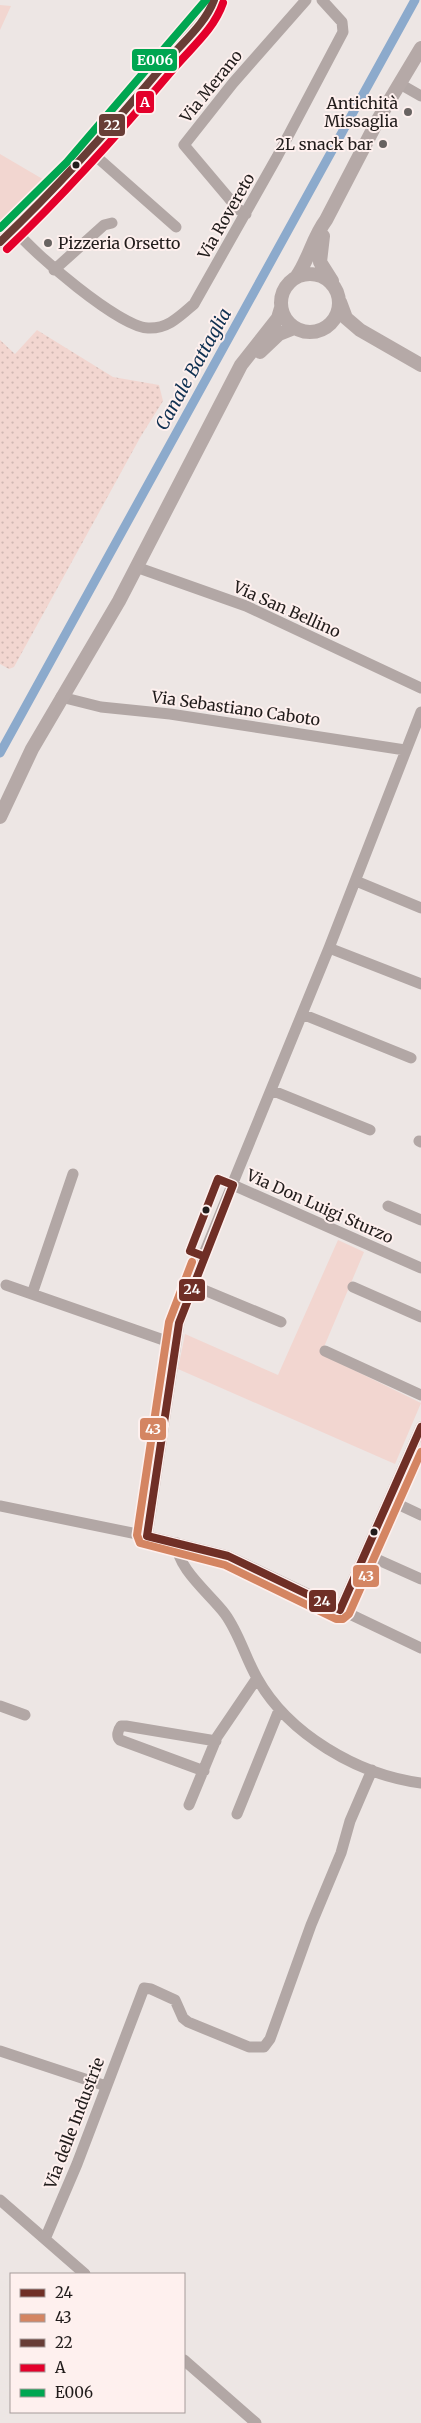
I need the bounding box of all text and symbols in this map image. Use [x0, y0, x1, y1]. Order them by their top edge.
street label: Via Merano [175, 46, 246, 127]
line badge: E006 [131, 48, 178, 72]
text: E006 [137, 51, 174, 69]
line badge: A [135, 90, 155, 114]
text: A [139, 93, 151, 111]
place label: Antichità Missaglia [324, 93, 398, 131]
marker: Antichità Missaglia [402, 106, 414, 118]
line badge: 22 [98, 113, 126, 137]
text: 22 [104, 116, 120, 134]
place label: 2L snack bar [276, 134, 373, 154]
marker: 2L snack bar [377, 138, 389, 150]
unlabelled marker [71, 160, 81, 170]
street label: Via Rovereto [193, 169, 259, 263]
place label: Pizzeria Orsetto [58, 233, 180, 253]
marker: Pizzeria Orsetto [42, 237, 54, 249]
water label: Canale Battaglia [150, 304, 236, 434]
street label: Via San Bellino [229, 576, 344, 642]
street label: Via Sebastiano Caboto [150, 686, 321, 730]
street label: Via Don Luigi Sturzo [243, 1164, 396, 1247]
unlabelled marker [201, 1205, 211, 1215]
line badge: 24 [178, 1278, 206, 1302]
text: 24 [184, 1280, 201, 1298]
line badge: 43 [139, 1417, 167, 1441]
text: 43 [145, 1420, 161, 1438]
unlabelled marker [369, 1527, 379, 1537]
line badge: 43 [352, 1564, 380, 1588]
text: 43 [358, 1567, 374, 1585]
line badge: 24 [308, 1589, 337, 1613]
text: 24 [314, 1592, 331, 1610]
street label: Via delle Industrie [39, 2055, 108, 2192]
legend [10, 2273, 185, 2413]
text: 24 [55, 2283, 73, 2302]
text: 43 [55, 2308, 72, 2327]
text: 22 [55, 2333, 73, 2352]
text: A [54, 2358, 66, 2377]
text: E006 [55, 2383, 93, 2402]

